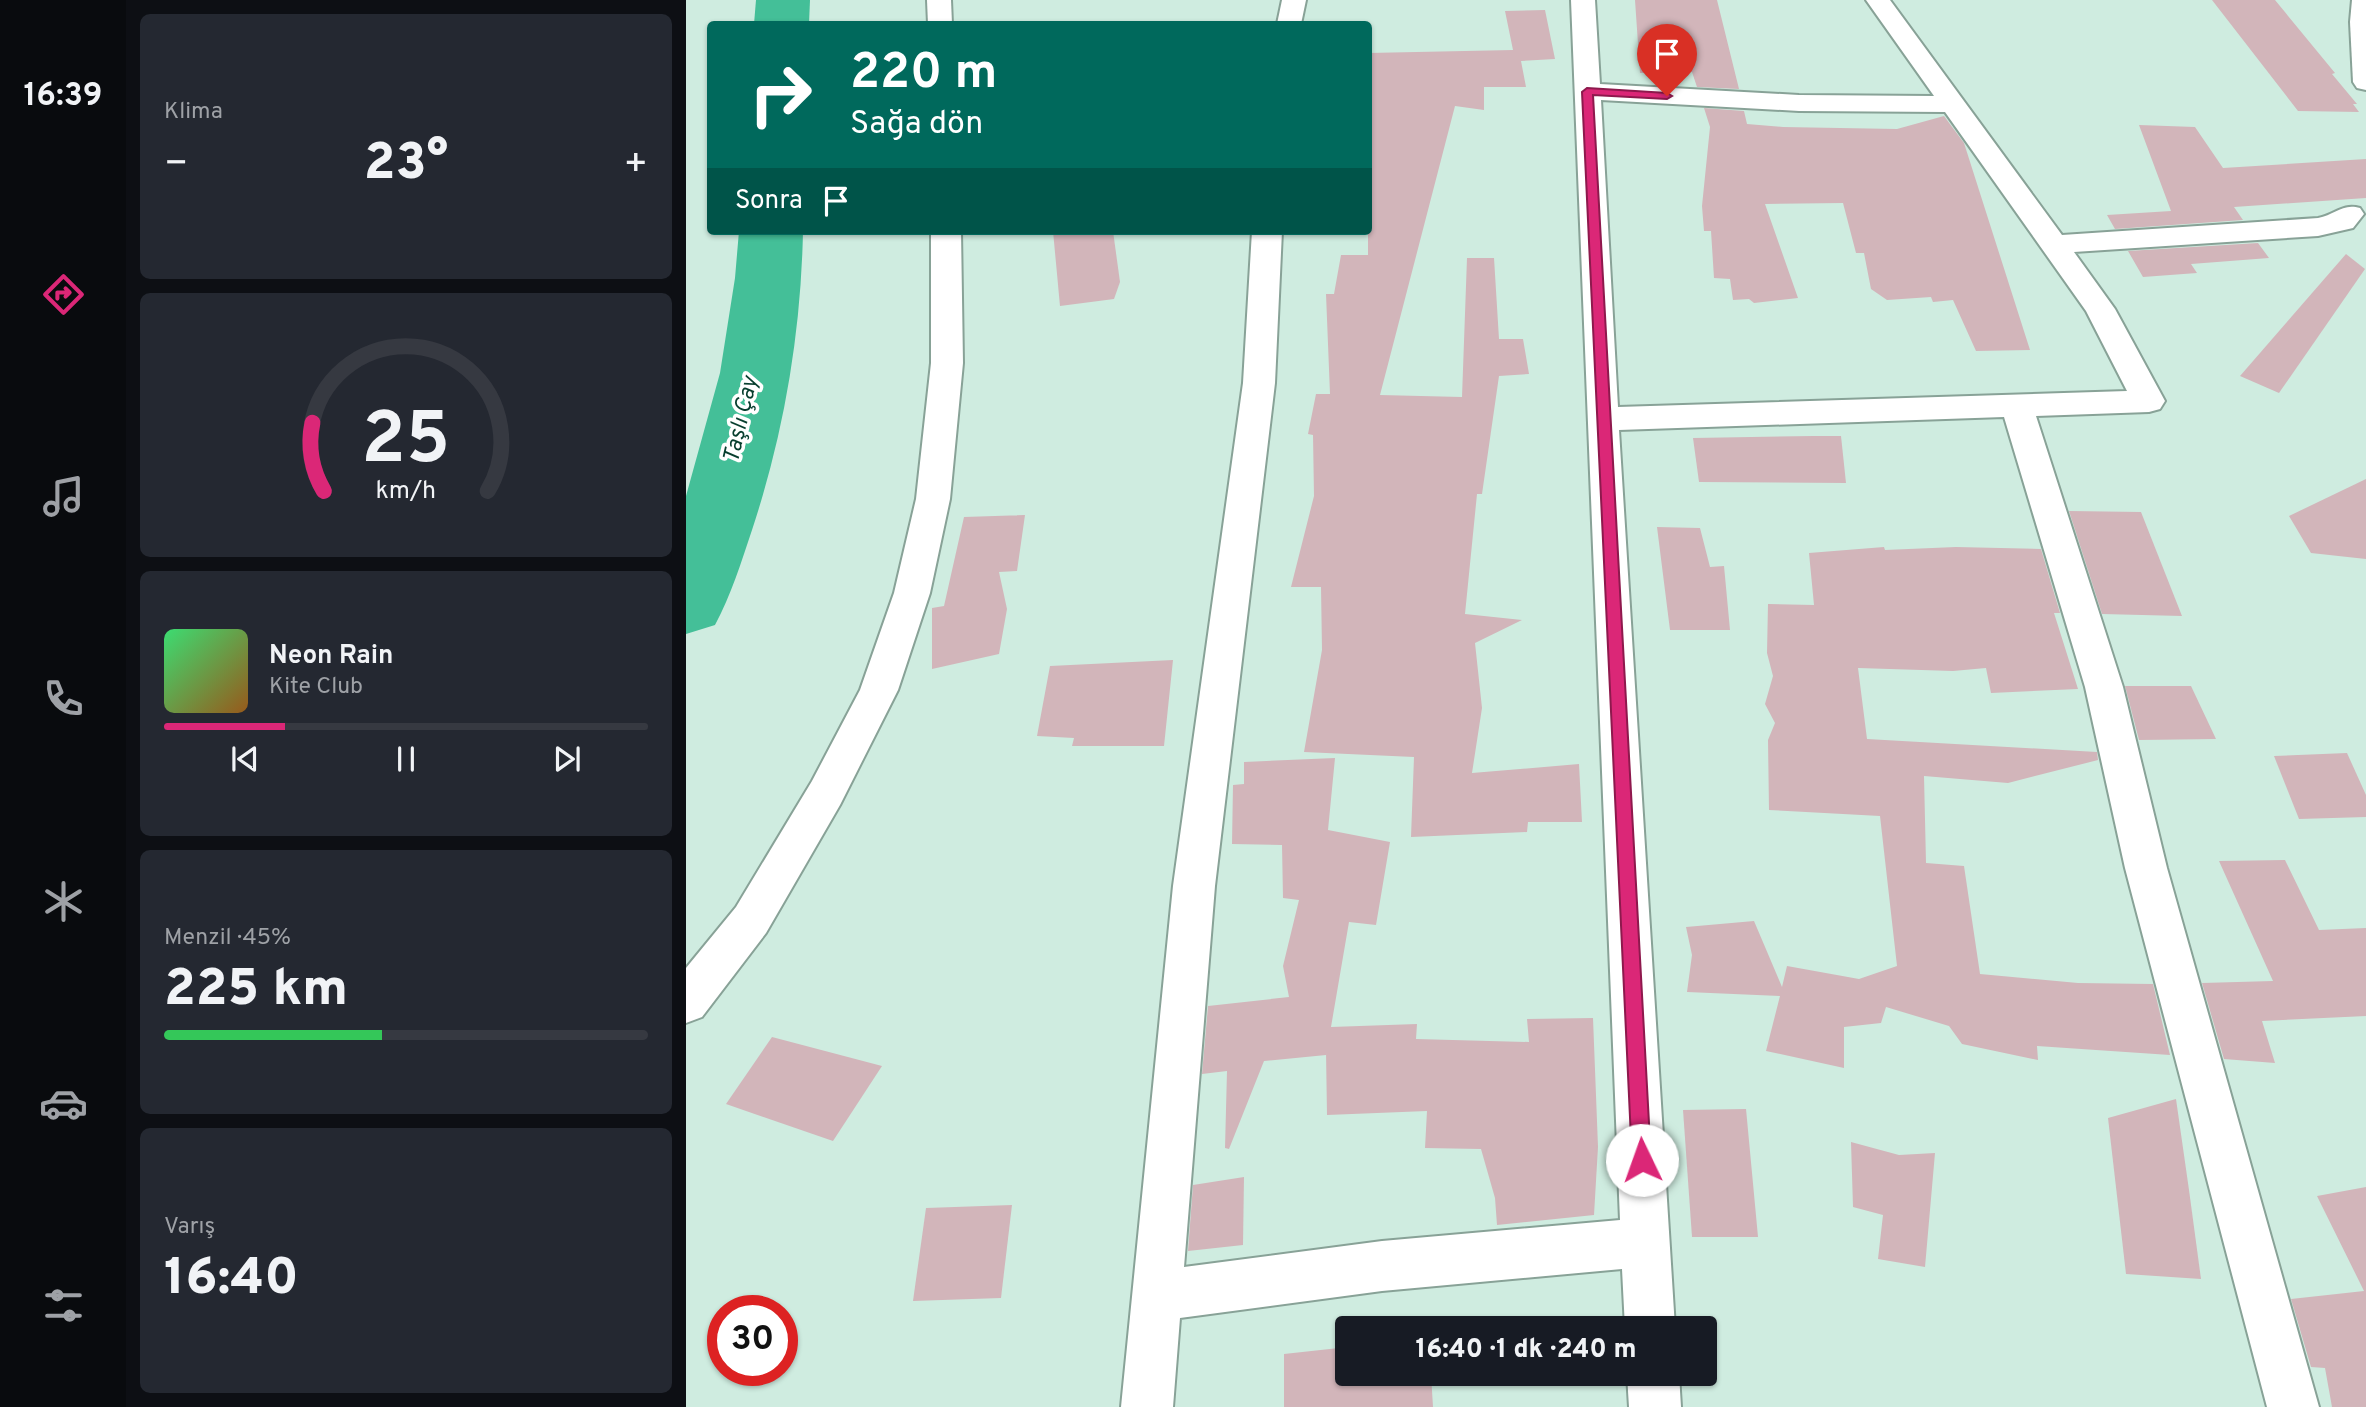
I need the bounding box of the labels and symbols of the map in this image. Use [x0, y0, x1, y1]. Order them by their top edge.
pin [1637, 24, 1697, 96]
water label: Taşlı Çay [718, 372, 767, 466]
position arrow [1605, 1123, 1679, 1197]
speed limit sign: 30 [707, 1295, 798, 1386]

